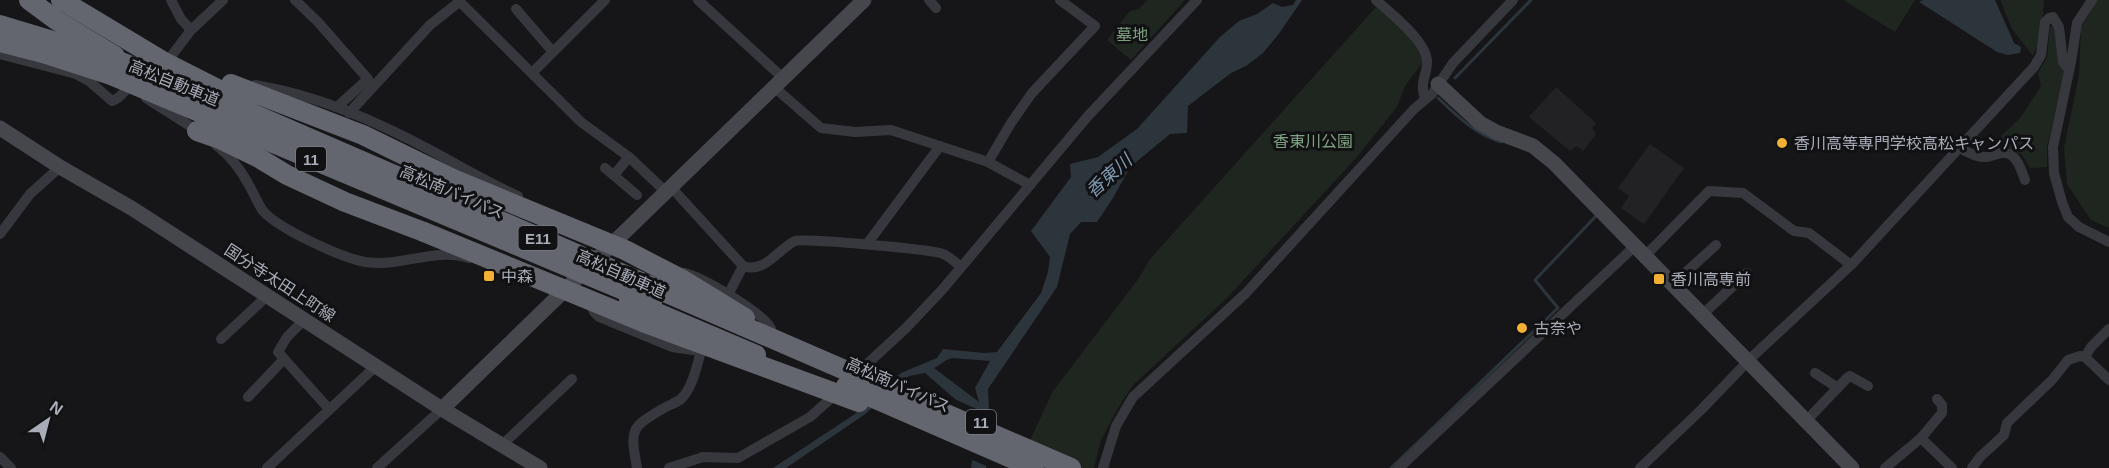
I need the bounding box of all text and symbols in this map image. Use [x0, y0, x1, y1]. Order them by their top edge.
park label: 墓地 [1116, 26, 1148, 43]
street label: 高松自動車道 [126, 57, 222, 109]
park label: 香東川公園 [1273, 133, 1353, 150]
place label: 香川高等専門学校高松キャンパス [1794, 135, 2034, 152]
marker: 香川高等専門学校高松キャンパス [1775, 136, 1789, 150]
road number: 11 [296, 147, 326, 171]
water label: 香東川 [1082, 149, 1137, 201]
street label: 高松南バイパス [397, 162, 507, 222]
road number: E11 [518, 226, 558, 250]
street label: 国分寺太田上町線 [222, 241, 338, 325]
street label: 高松自動車道 [574, 247, 668, 301]
place label: 中森 [501, 268, 533, 285]
marker: 中森 [482, 269, 496, 283]
place label: 香川高専前 [1671, 271, 1751, 288]
marker: 香川高専前 [1652, 272, 1666, 286]
place label: 古奈や [1534, 320, 1582, 337]
marker: 古奈や [1515, 321, 1529, 335]
street label: 高松南バイパス [844, 355, 952, 415]
north arrow [18, 390, 78, 450]
text: N [47, 398, 66, 418]
road number: 11 [966, 410, 996, 434]

